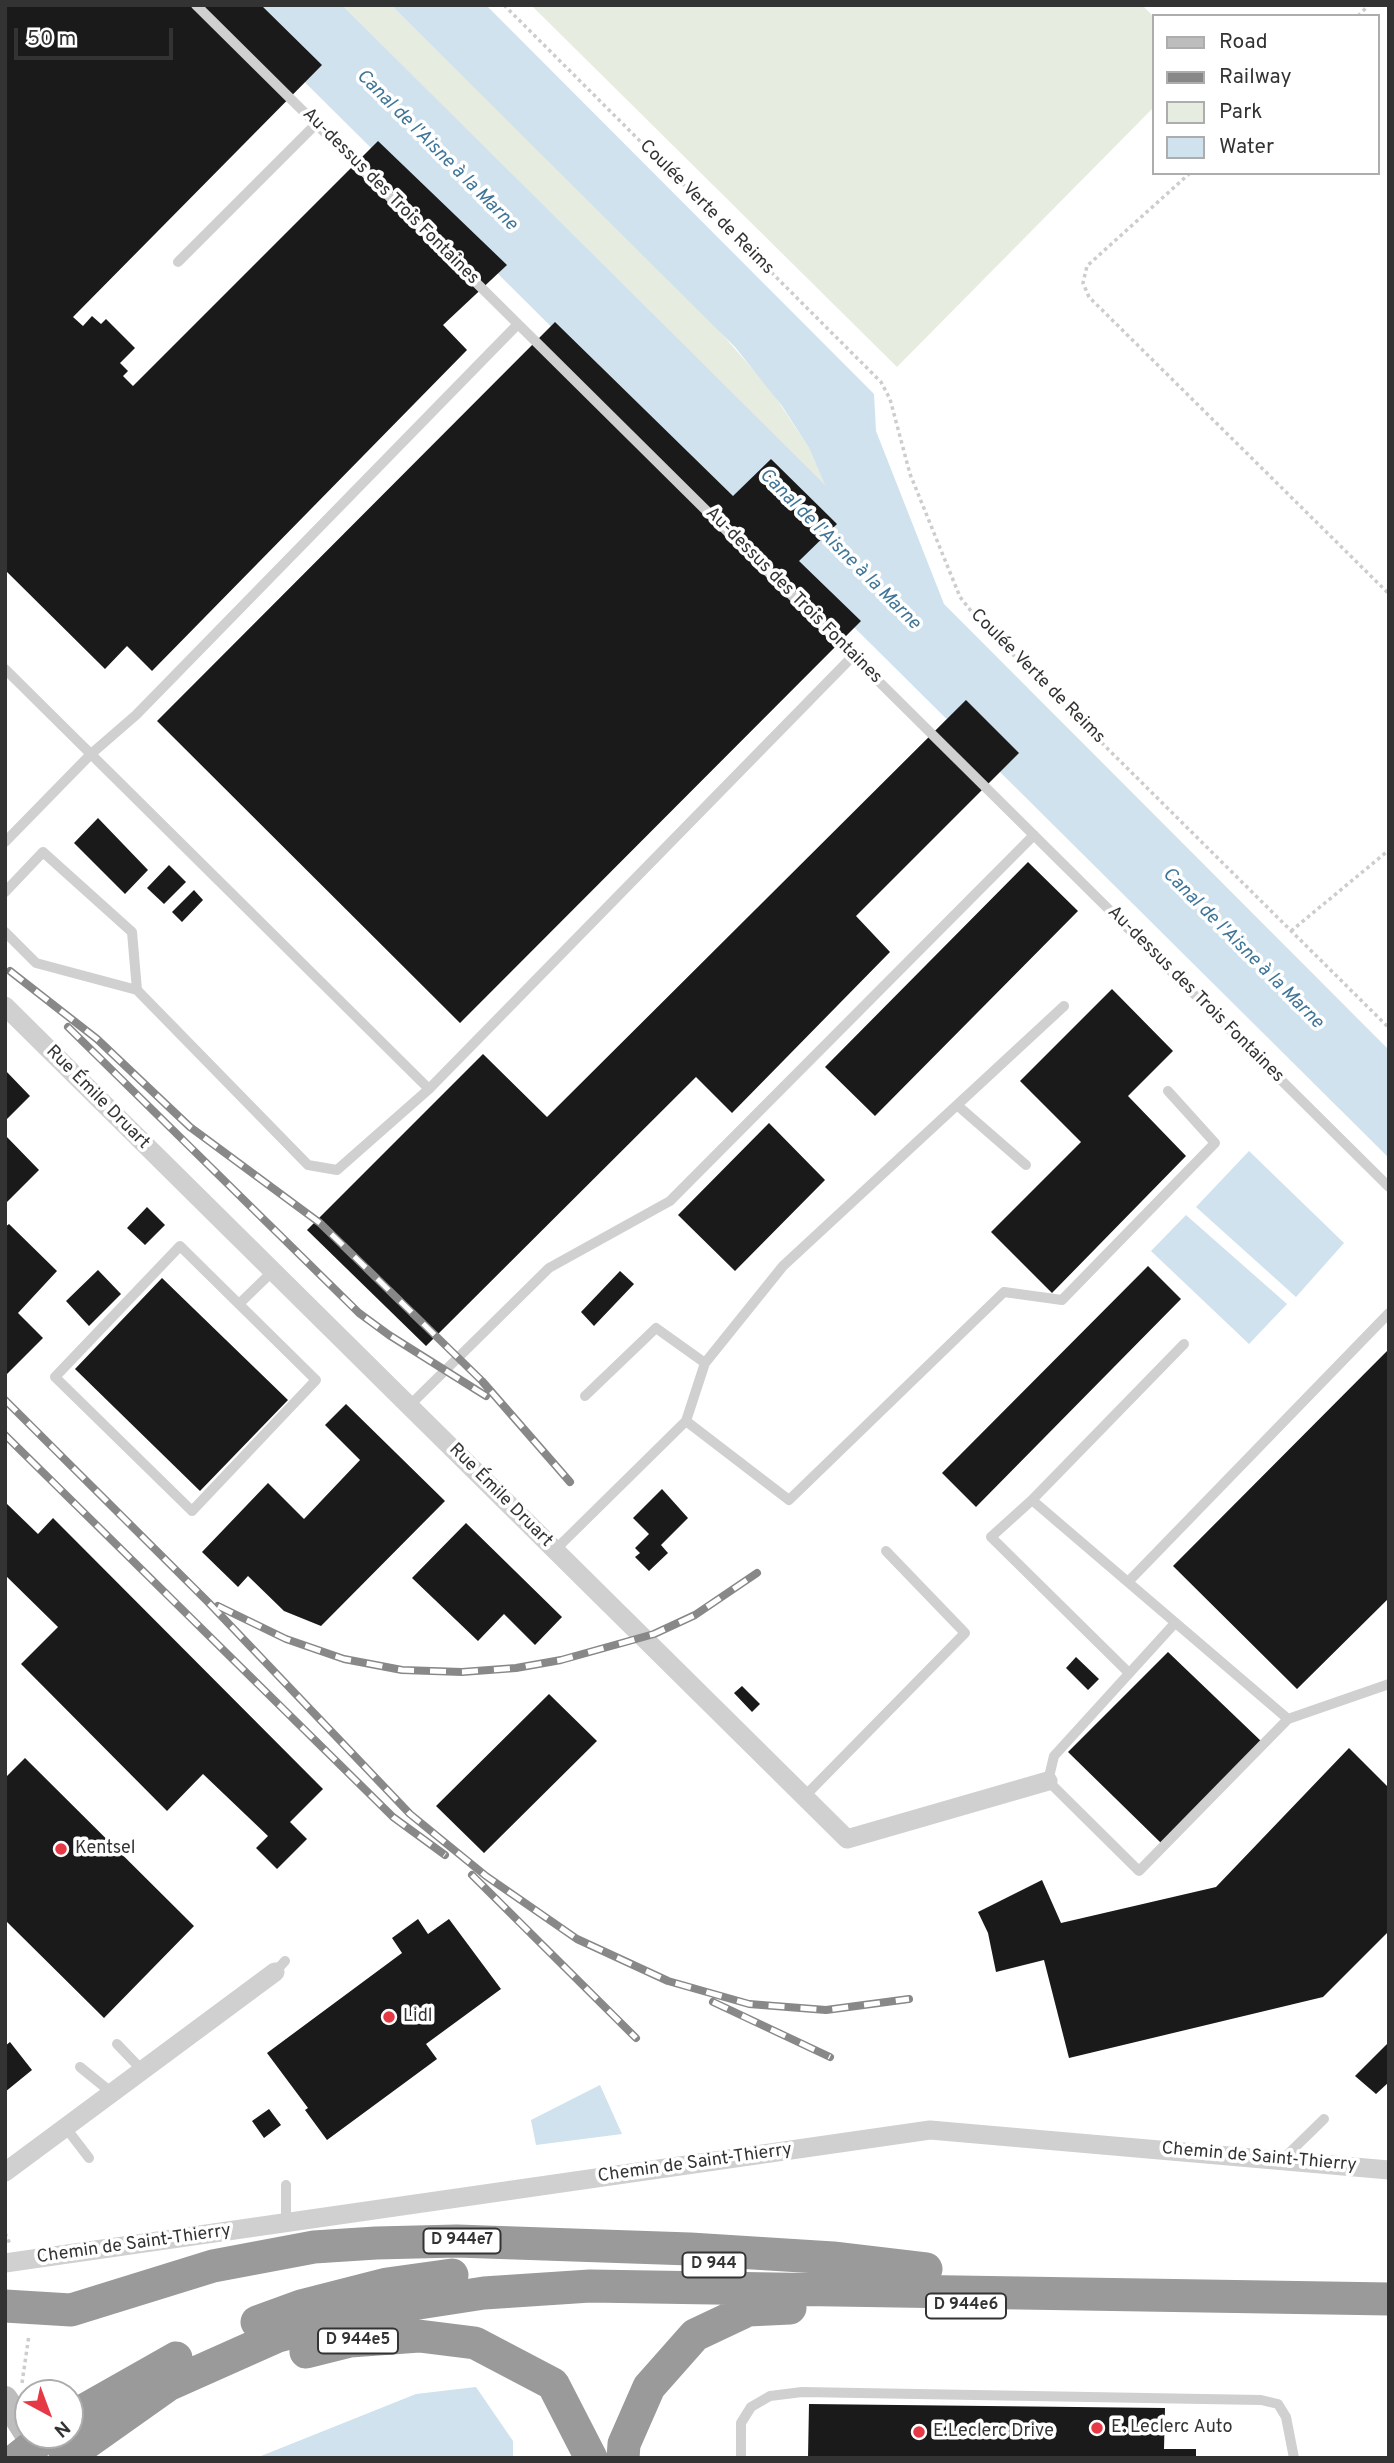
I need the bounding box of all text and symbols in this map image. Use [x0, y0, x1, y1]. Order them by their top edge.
scale bar [18, 14, 177, 58]
legend [1152, 14, 1380, 175]
text: 50 m [27, 26, 76, 53]
text: Road [1219, 29, 1268, 56]
text: Railway [1219, 64, 1292, 91]
water label: Canal de l'Aisne à la Marne [351, 66, 521, 236]
text: Park [1219, 99, 1262, 126]
street label: Au-dessus des Trois Fontaines [297, 104, 483, 290]
text: Water [1219, 134, 1274, 161]
street label: Coulée Verte de Reims [634, 136, 778, 280]
water label: Canal de l'Aisne à la Marne [754, 465, 924, 635]
street label: Au-dessus des Trois Fontaines [700, 503, 886, 689]
street label: Coulée Verte de Reims [965, 605, 1109, 749]
water label: Canal de l'Aisne à la Marne [1157, 864, 1327, 1034]
street label: Au-dessus des Trois Fontaines [1102, 902, 1288, 1088]
street label: Rue Émile Druart [41, 1042, 153, 1154]
street label: Rue Émile Druart [444, 1440, 556, 1552]
place label: Kentsel [75, 1838, 135, 1860]
marker: Kentsel [53, 1841, 69, 1857]
place label: Lidl [403, 2006, 432, 2028]
marker: Lidl [381, 2009, 397, 2025]
street label: Chemin de Saint-Thierry [1161, 2139, 1357, 2177]
street label: Chemin de Saint-Thierry [597, 2140, 793, 2188]
street label: Chemin de Saint-Thierry [36, 2221, 232, 2269]
road number: D 944e7 [424, 2228, 500, 2254]
road number: D 944 [682, 2252, 746, 2278]
road number: D 944e6 [926, 2294, 1006, 2318]
road number: D 944e5 [318, 2328, 398, 2354]
north arrow [14, 2379, 84, 2449]
text: N [48, 2415, 74, 2442]
place label: E. Leclerc Auto [1111, 2417, 1232, 2439]
marker: E. Leclerc Auto [1089, 2420, 1105, 2436]
place label: E.Leclerc Drive [933, 2421, 1054, 2443]
marker: E.Leclerc Drive [911, 2424, 927, 2440]

